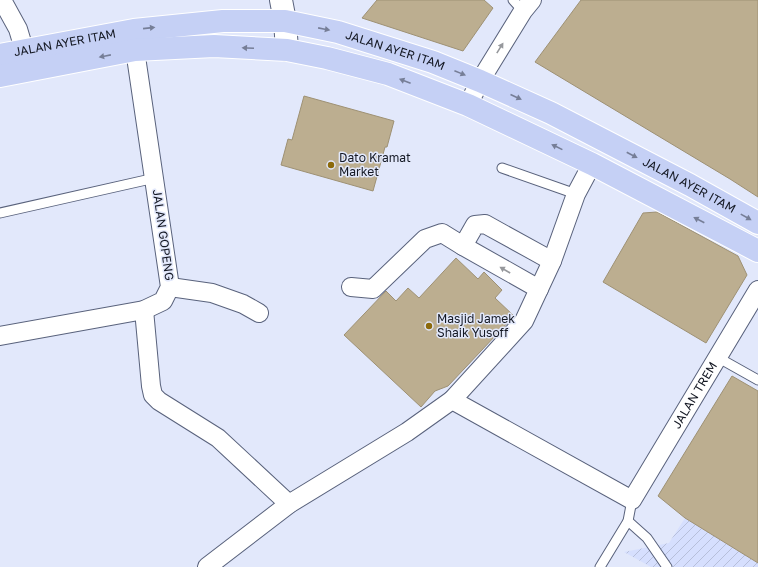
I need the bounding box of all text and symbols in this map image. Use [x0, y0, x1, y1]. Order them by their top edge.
one-way arrow [143, 25, 155, 32]
street label: JALAN AYER ITAM [13, 26, 117, 59]
one-way arrow [317, 26, 330, 32]
street label: JALAN AYER ITAM [344, 27, 447, 73]
one-way arrow [497, 42, 504, 54]
one-way arrow [241, 45, 254, 51]
one-way arrow [98, 53, 111, 59]
one-way arrow [455, 70, 466, 76]
one-way arrow [399, 77, 411, 83]
one-way arrow [510, 94, 521, 100]
one-way arrow [551, 144, 562, 150]
place label: Dato Kramat Market [339, 150, 411, 179]
one-way arrow [626, 152, 638, 158]
street label: JALAN AYER ITAM [640, 154, 738, 216]
marker: Dato Kramat Market [326, 160, 336, 170]
street label: JALAN GOPENG [150, 188, 177, 281]
one-way arrow [740, 213, 752, 220]
one-way arrow [693, 217, 704, 223]
one-way arrow [499, 267, 511, 273]
place label: Masjid Jamek Shaik Yusoff [437, 311, 515, 340]
marker: Masjid Jamek Shaik Yusoff [424, 321, 434, 331]
street label: JALAN TREM [669, 359, 720, 431]

